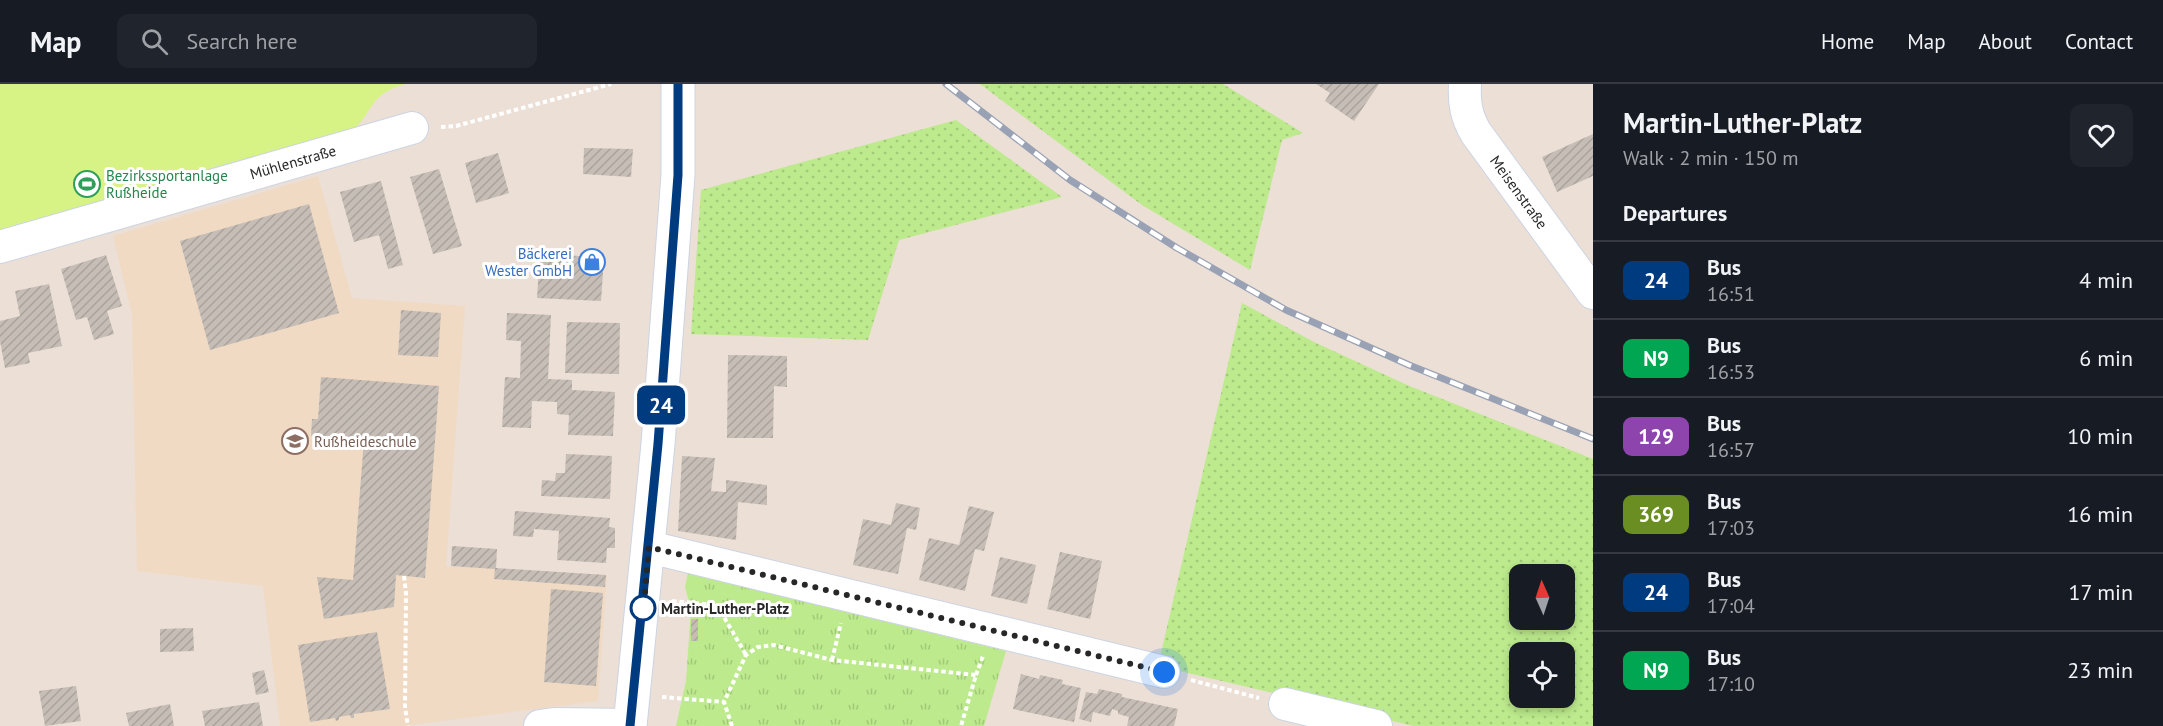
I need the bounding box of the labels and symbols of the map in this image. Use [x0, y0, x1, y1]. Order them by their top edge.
street label: Mühlenstraße [248, 141, 338, 183]
street label: Meisenstraße [1486, 152, 1552, 232]
place label: Bezirkssportanlage Rußheide [106, 166, 228, 202]
sports icon: Bezirkssportanlage Rußheide [72, 169, 102, 199]
place label: Bäckerei Wester GmbH [485, 244, 572, 280]
shop icon: Bäckerei Wester GmbH [577, 247, 607, 277]
line badge: 24 [634, 386, 688, 424]
school or university icon: Rußheideschule [280, 426, 310, 456]
place label: Rußheideschule [314, 432, 417, 451]
north arrow [1509, 564, 1575, 630]
marker: Martin-Luther-Platz [630, 595, 656, 621]
place label: Martin-Luther-Platz [661, 599, 789, 618]
your location [1149, 657, 1179, 687]

